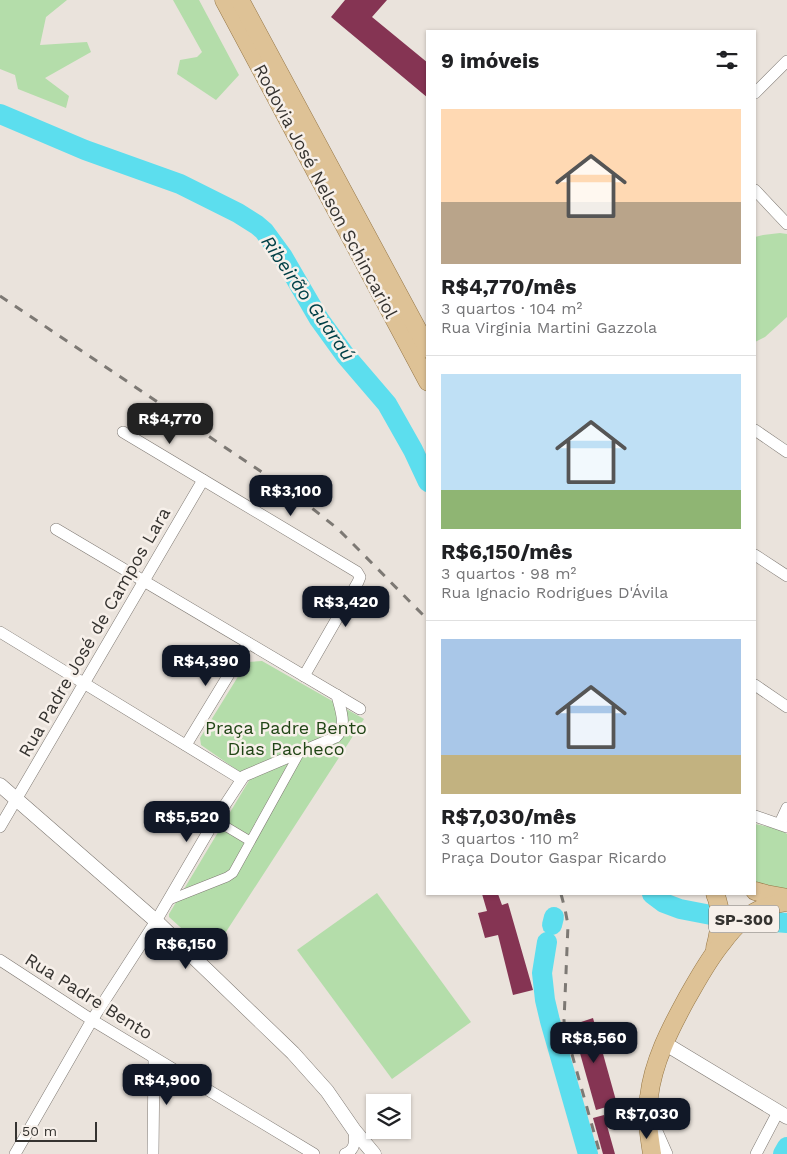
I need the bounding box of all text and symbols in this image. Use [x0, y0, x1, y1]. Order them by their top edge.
icon: filters [713, 46, 741, 74]
text: 9 imóveis [441, 48, 539, 73]
street label: Rodovia José Nelson Schincariol [250, 60, 402, 322]
icon: home [546, 141, 636, 231]
water label: Ribeirão Guaraú [256, 231, 360, 365]
text: R$4,770/mês [441, 274, 576, 299]
text: 3 quartos · 104 m² [441, 299, 582, 318]
text: Rua Virginia Martini Gazzola [441, 318, 657, 337]
pin: R$4,770 [124, 402, 216, 445]
icon: home [546, 407, 636, 497]
text: R$4,770 [138, 409, 202, 428]
pin: R$3,100 [245, 474, 337, 517]
text: R$3,100 [260, 481, 322, 500]
street label: Rua Padre José de Campos Lara [14, 503, 174, 761]
text: R$6,150/mês [441, 539, 572, 564]
text: 3 quartos · 98 m² [441, 564, 576, 583]
text: Rua Ignacio Rodrigues D'Ávila [441, 583, 668, 602]
pin: R$3,420 [300, 586, 392, 628]
text: R$3,420 [313, 592, 379, 611]
pin: R$4,390 [160, 644, 252, 687]
text: R$4,390 [173, 651, 239, 670]
icon: home [546, 672, 636, 762]
park label: Praça Padre Bento Dias Pacheco [205, 717, 367, 759]
pin: R$5,520 [141, 800, 233, 843]
text: R$7,030/mês [441, 804, 576, 829]
text: R$5,520 [155, 807, 219, 826]
text: 3 quartos · 110 m² [441, 829, 579, 848]
text: Praça Doutor Gaspar Ricardo [441, 848, 667, 867]
road number: SP-300 [709, 906, 779, 932]
pin: R$6,150 [140, 928, 232, 970]
text: R$6,150 [156, 934, 216, 953]
street label: Rua Padre Bento [21, 948, 157, 1044]
pin: R$8,560 [548, 1022, 640, 1064]
text: R$8,560 [561, 1028, 627, 1047]
pin: R$4,900 [121, 1064, 213, 1106]
text: R$4,900 [134, 1070, 200, 1089]
map controls [366, 1094, 411, 1139]
button: layers [366, 1094, 411, 1139]
pin: R$7,030 [601, 1098, 693, 1140]
text: R$7,030 [615, 1104, 679, 1123]
scale bar [15, 1119, 98, 1142]
text: 50 m [22, 1123, 57, 1139]

